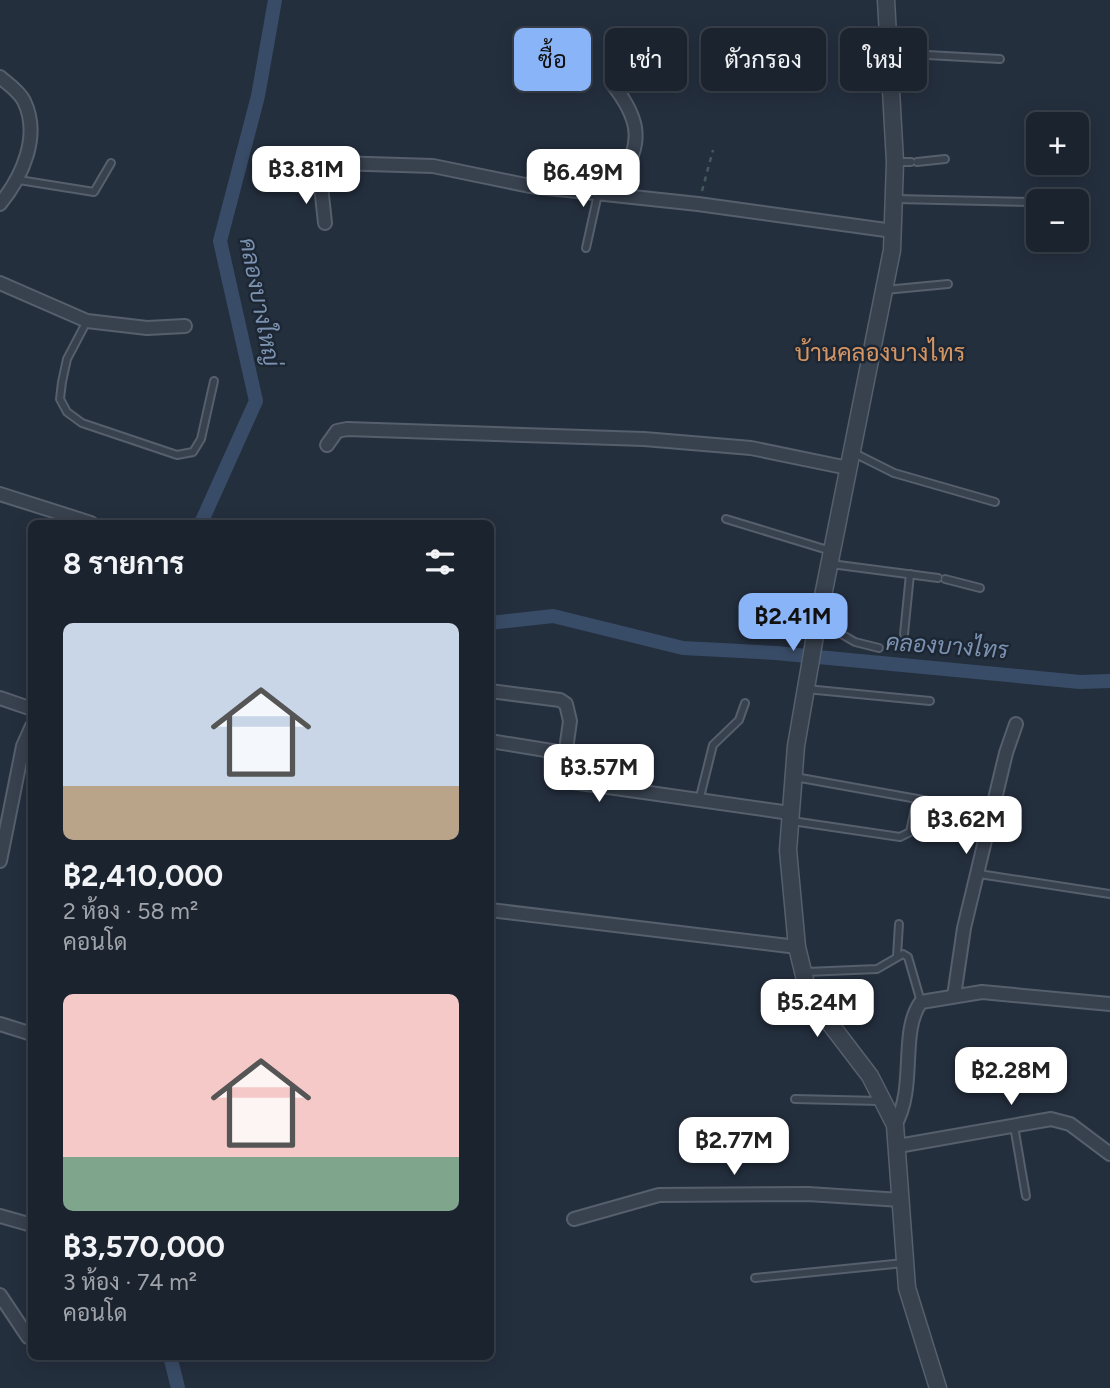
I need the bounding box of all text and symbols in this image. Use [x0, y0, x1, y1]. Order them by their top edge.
chip: ซื้อ [514, 28, 591, 91]
chip: เช่า [605, 28, 687, 91]
chip: ตัวกรอง [701, 28, 826, 91]
chip: ใหม่ [840, 28, 927, 91]
map controls [1026, 112, 1089, 252]
button: + [1026, 112, 1089, 175]
pin: ฿3.81M [249, 146, 363, 206]
pin: ฿6.49M [526, 150, 640, 209]
text: ฿3.81M [268, 155, 344, 183]
text: ฿6.49M [543, 158, 623, 186]
button: − [1026, 189, 1089, 252]
water label: คลองบางใหญ่ [234, 235, 288, 370]
district label: บ้านคลองบางไทร [795, 337, 965, 367]
icon: filters [421, 543, 459, 581]
text: 8 รายการ [63, 545, 185, 582]
pin: ฿2.41M [736, 594, 850, 653]
text: ฿2.41M [755, 602, 831, 630]
water label: คลองบางไทร [885, 626, 1010, 664]
icon: home [198, 669, 324, 795]
pin: ฿3.57M [542, 744, 656, 804]
text: ฿3.57M [560, 753, 638, 781]
pin: ฿3.62M [909, 796, 1023, 856]
text: ฿3.62M [927, 805, 1005, 833]
text: ฿2,410,000 [63, 857, 223, 894]
text: 2 ห้อง · 58 m² [63, 897, 198, 925]
text: คอนโด [63, 928, 127, 956]
pin: ฿5.24M [760, 979, 874, 1039]
text: ฿5.24M [777, 988, 857, 1016]
icon: home [198, 1040, 324, 1166]
pin: ฿2.28M [954, 1048, 1068, 1107]
text: ฿2.28M [971, 1056, 1051, 1084]
pin: ฿2.77M [677, 1118, 791, 1177]
text: ฿2.77M [695, 1126, 773, 1154]
text: ฿3,570,000 [63, 1228, 225, 1265]
text: 3 ห้อง · 74 m² [63, 1268, 197, 1296]
text: คอนโด [63, 1299, 127, 1327]

